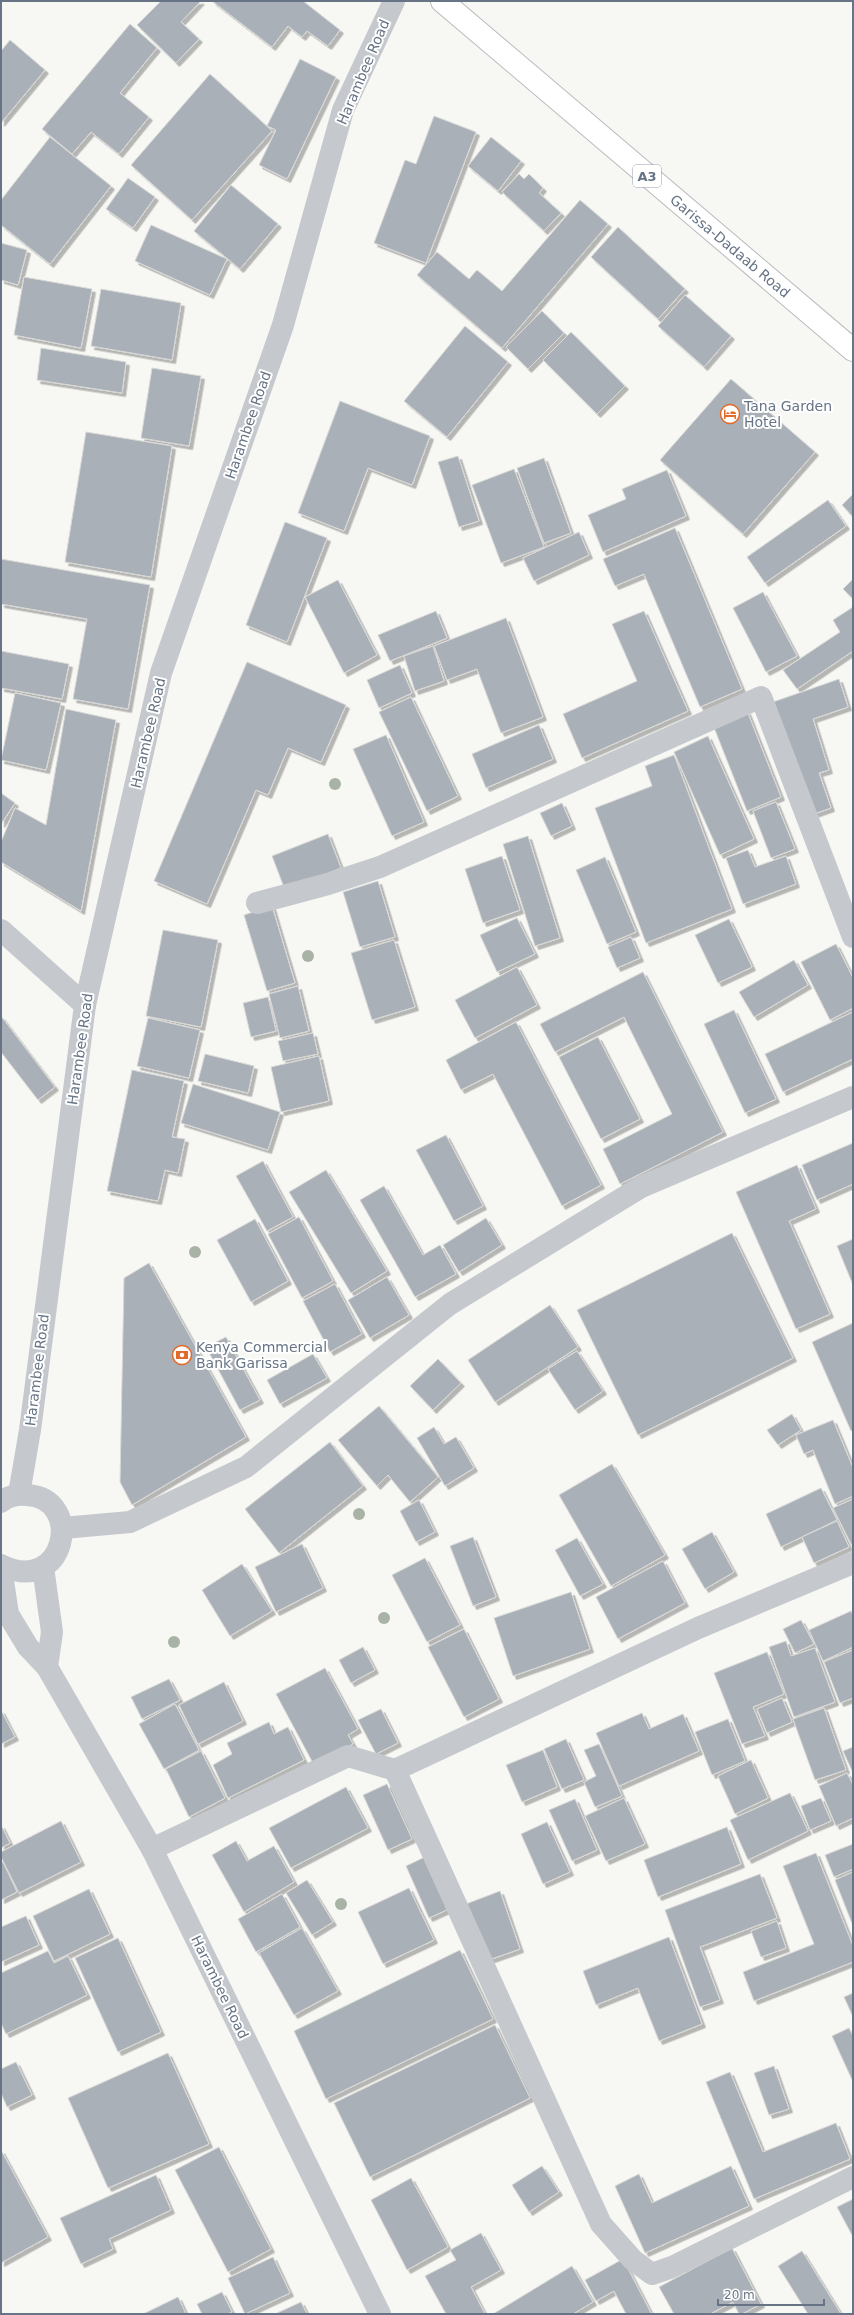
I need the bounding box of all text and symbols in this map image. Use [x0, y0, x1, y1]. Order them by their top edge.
street label: Harambee Road [334, 17, 392, 127]
road number: A3 [633, 165, 661, 187]
street label: Garissa-Dadaab Road [667, 191, 793, 301]
street label: Harambee Road [222, 369, 274, 481]
place label: Tana Garden Hotel [743, 398, 832, 430]
hotel icon: Tana Garden Hotel [719, 403, 741, 425]
street label: Harambee Road [128, 676, 168, 790]
street label: Harambee Road [64, 992, 96, 1106]
street label: Harambee Road [22, 1313, 52, 1427]
place label: Kenya Commercial Bank Garissa [196, 1339, 327, 1371]
bank icon: Kenya Commercial Bank Garissa [171, 1344, 193, 1366]
street label: Harambee Road [188, 1933, 252, 2041]
scale bar [718, 2281, 824, 2307]
text: 20 m [724, 2288, 755, 2302]

